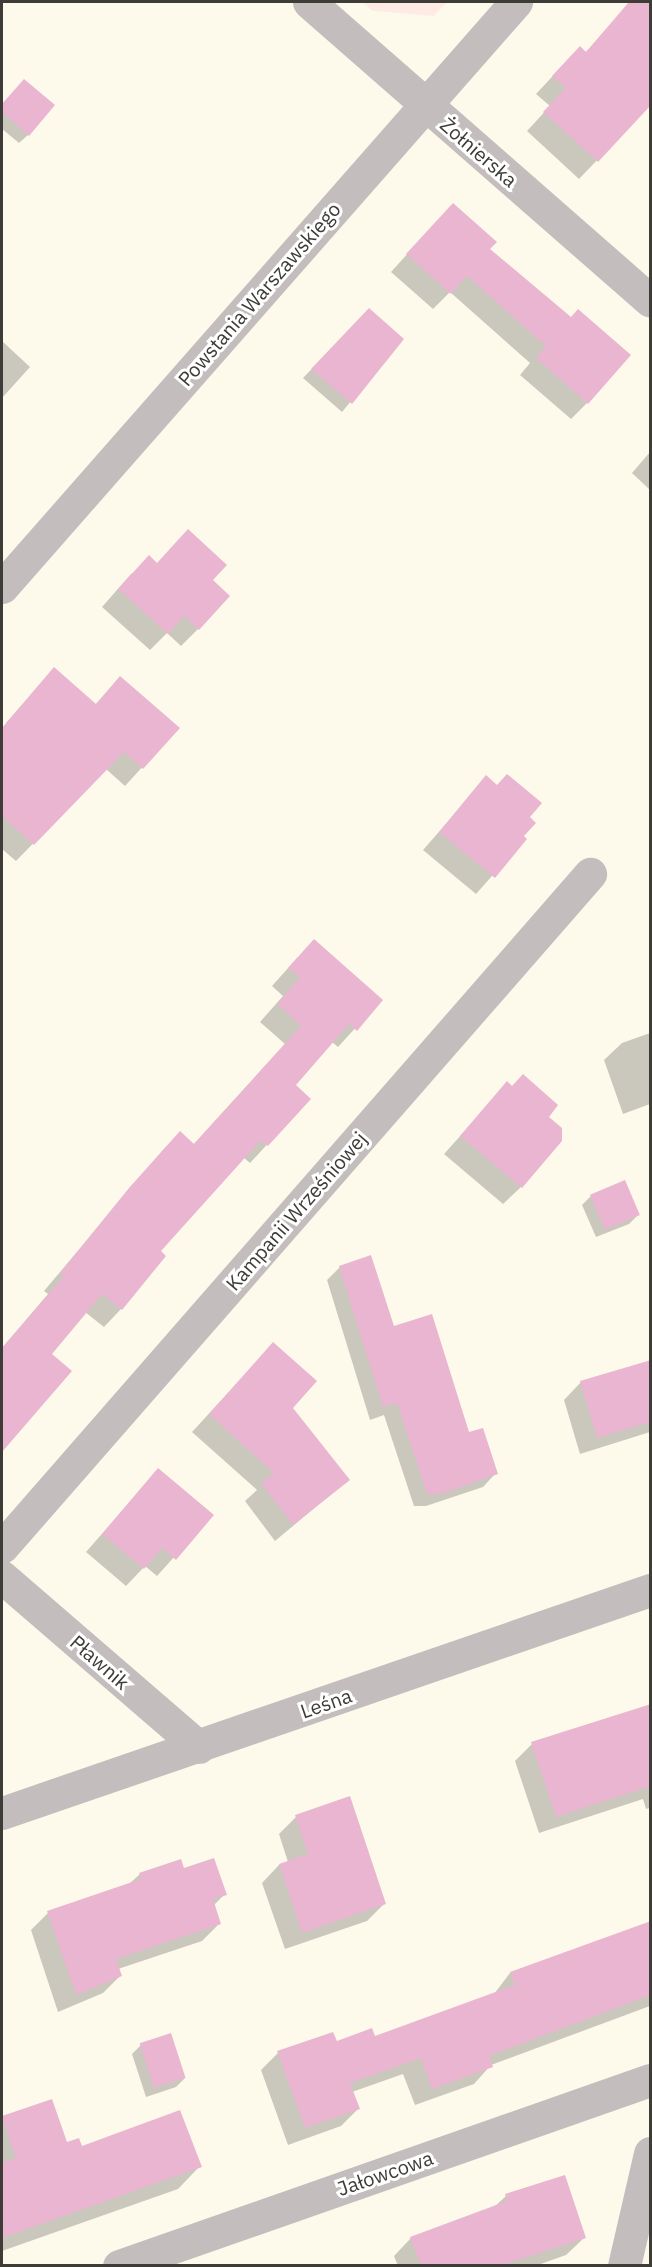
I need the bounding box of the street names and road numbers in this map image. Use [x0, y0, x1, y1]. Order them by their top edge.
street label: Żołnierska [436, 112, 522, 192]
street label: Powstania Warszawskiego [173, 197, 345, 391]
street label: Kampanii Wrześniowej [221, 1127, 371, 1295]
street label: Pławnik [66, 1630, 134, 1694]
street label: Leśna [297, 1683, 355, 1723]
street label: Jałowcowa [334, 2145, 436, 2201]

